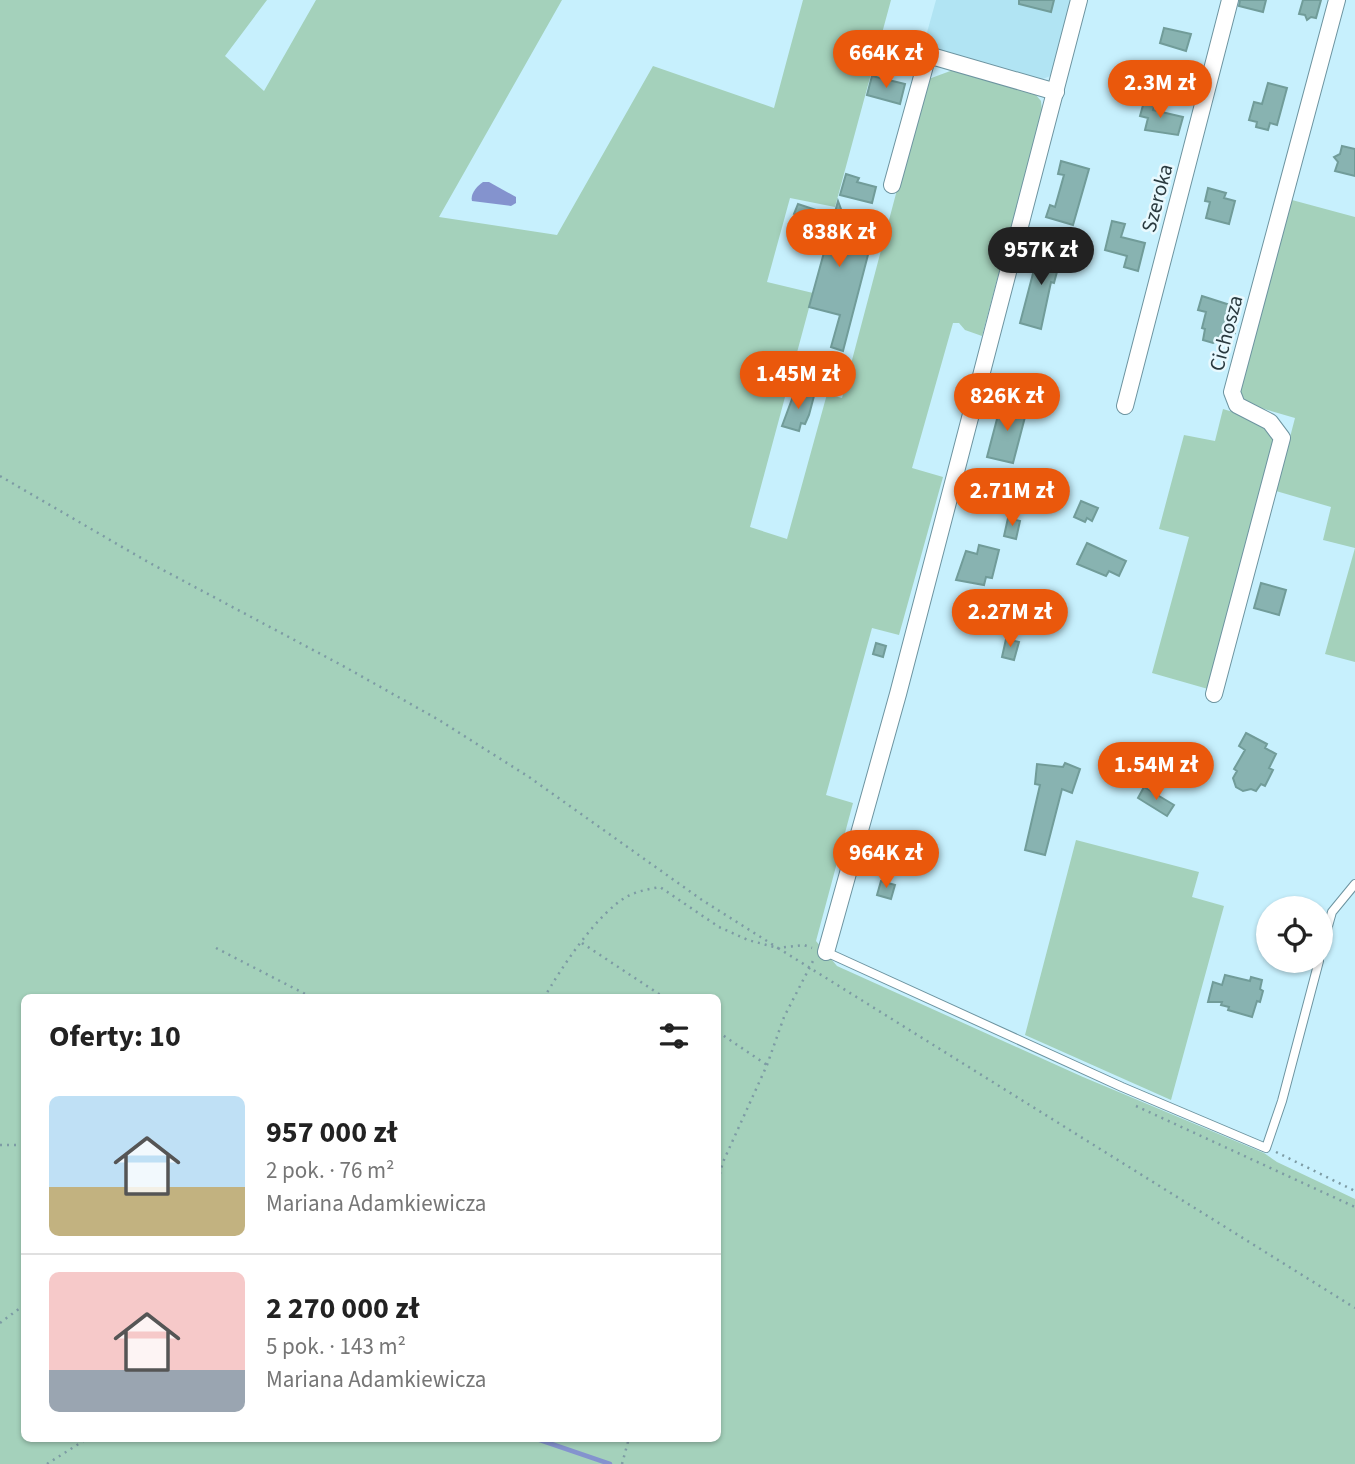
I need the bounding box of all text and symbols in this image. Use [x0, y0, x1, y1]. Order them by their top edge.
pin: 664K zł [821, 31, 951, 90]
text: 664K zł [849, 36, 923, 69]
pin: 2.3M zł [1095, 60, 1225, 120]
text: 2.3M zł [1124, 66, 1196, 99]
street label: Szeroka [1134, 161, 1180, 235]
pin: 838K zł [774, 210, 904, 269]
text: 838K zł [802, 215, 876, 248]
pin: 957K zł [976, 228, 1106, 287]
text: 957K zł [1004, 233, 1078, 266]
street label: Cichosza [1202, 292, 1250, 374]
pin: 1.45M zł [726, 352, 870, 411]
text: 1.45M zł [756, 357, 840, 390]
pin: 826K zł [942, 374, 1072, 433]
text: 826K zł [970, 379, 1044, 412]
pin: 2.71M zł [940, 468, 1084, 528]
text: 2.71M zł [970, 474, 1054, 507]
pin: 2.27M zł [938, 590, 1082, 649]
text: 2.27M zł [968, 595, 1052, 628]
pin: 1.54M zł [1084, 742, 1228, 802]
text: 1.54M zł [1114, 748, 1198, 781]
pin: 964K zł [821, 830, 951, 890]
text: 964K zł [849, 836, 923, 869]
map controls [1256, 896, 1333, 973]
button: locate [1256, 896, 1333, 973]
text: Oferty: 10 [49, 1015, 181, 1058]
icon: filters [655, 1017, 693, 1055]
text: 957 000 zł [266, 1111, 398, 1154]
icon: home [105, 1124, 189, 1208]
text: 2 pok. · 76 m² [266, 1154, 395, 1187]
text: Mariana Adamkiewicza [266, 1187, 486, 1220]
text: 2 270 000 zł [266, 1287, 419, 1330]
icon: home [105, 1300, 189, 1384]
text: 5 pok. · 143 m² [266, 1330, 406, 1363]
text: Mariana Adamkiewicza [266, 1363, 486, 1396]

